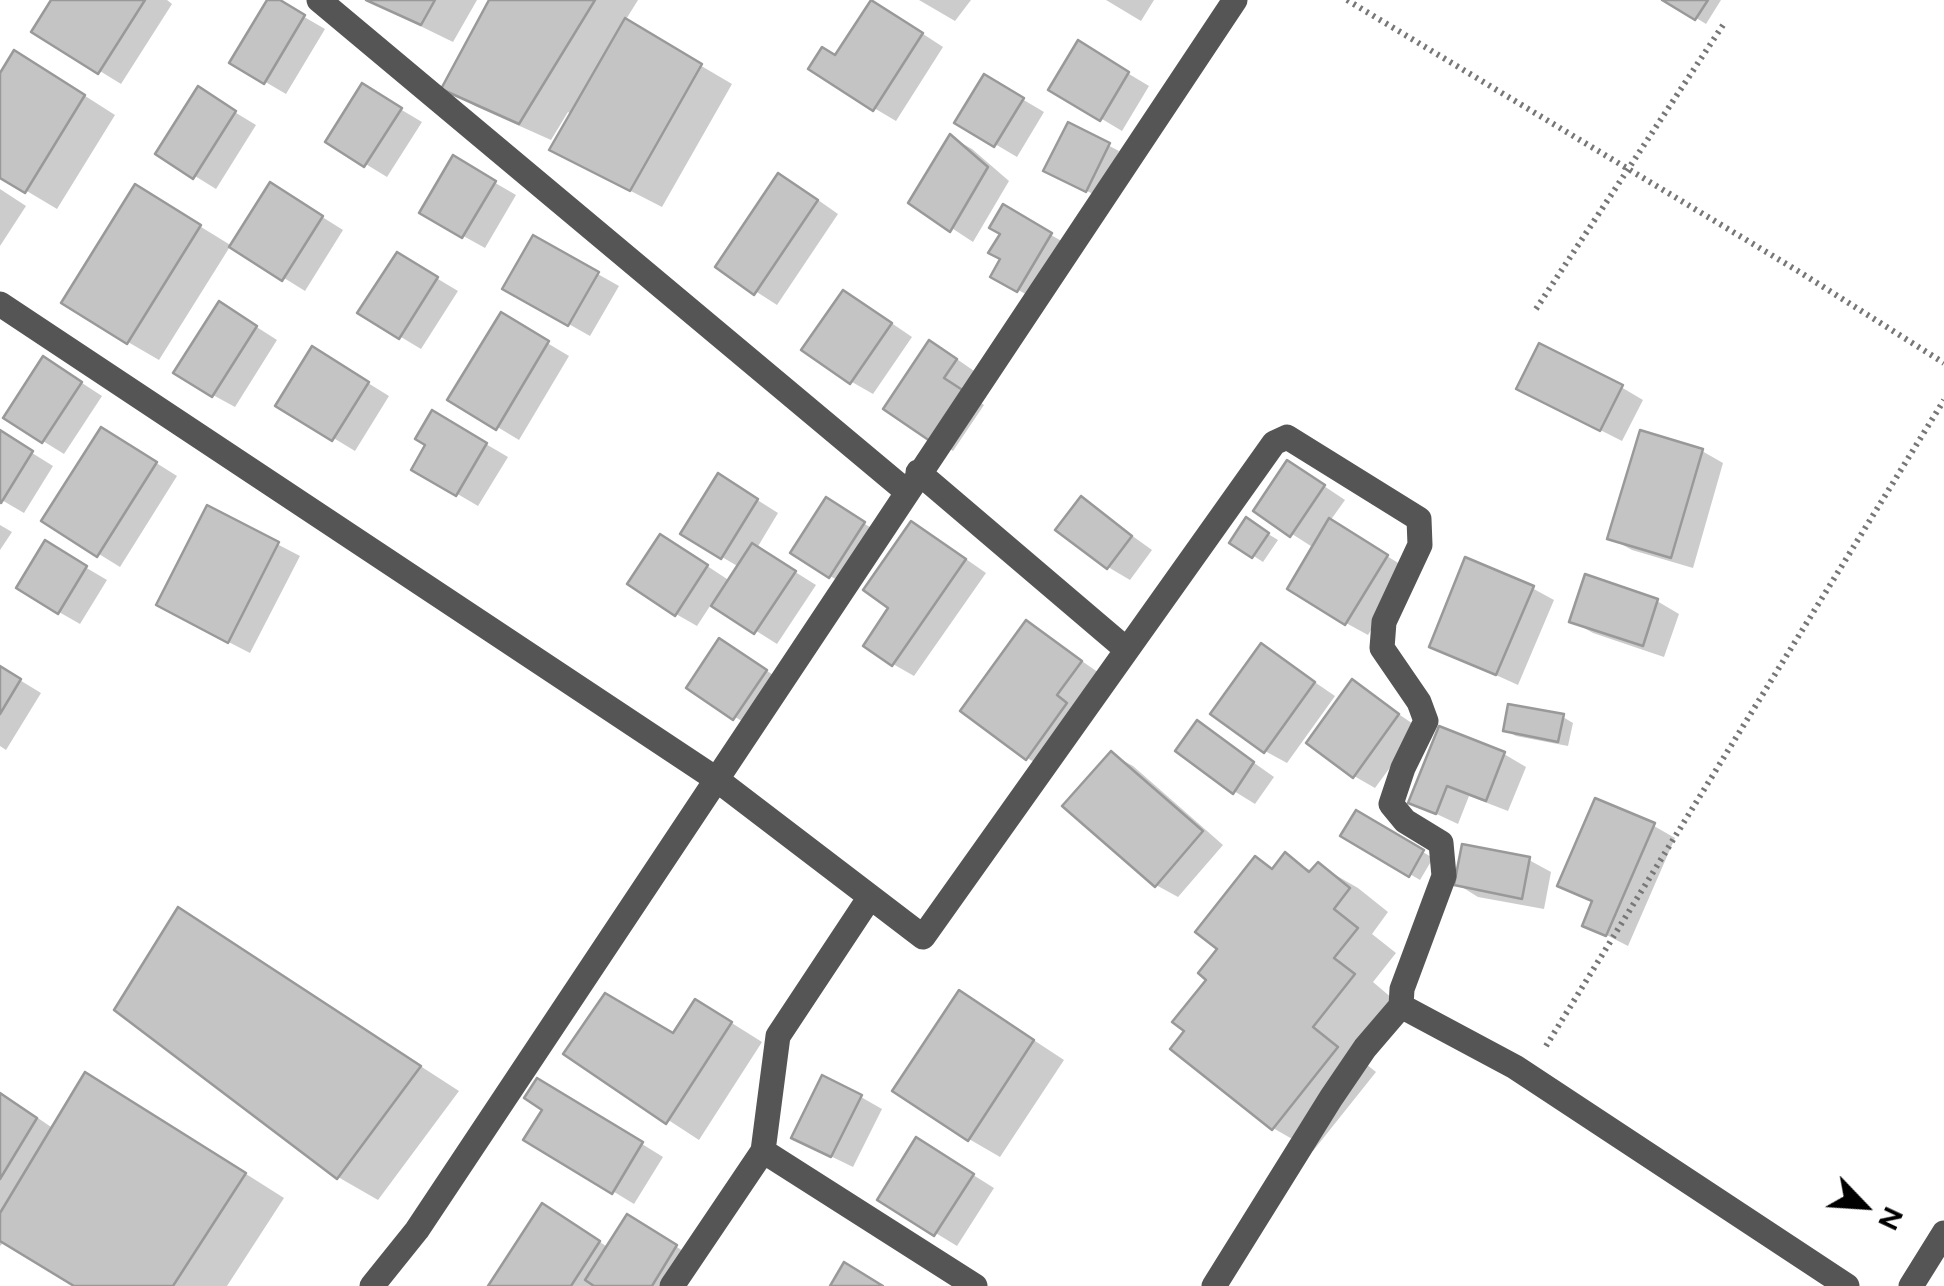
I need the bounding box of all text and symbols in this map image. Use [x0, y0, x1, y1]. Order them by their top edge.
north arrow [1814, 1156, 1914, 1256]
text: N [1871, 1202, 1911, 1236]

